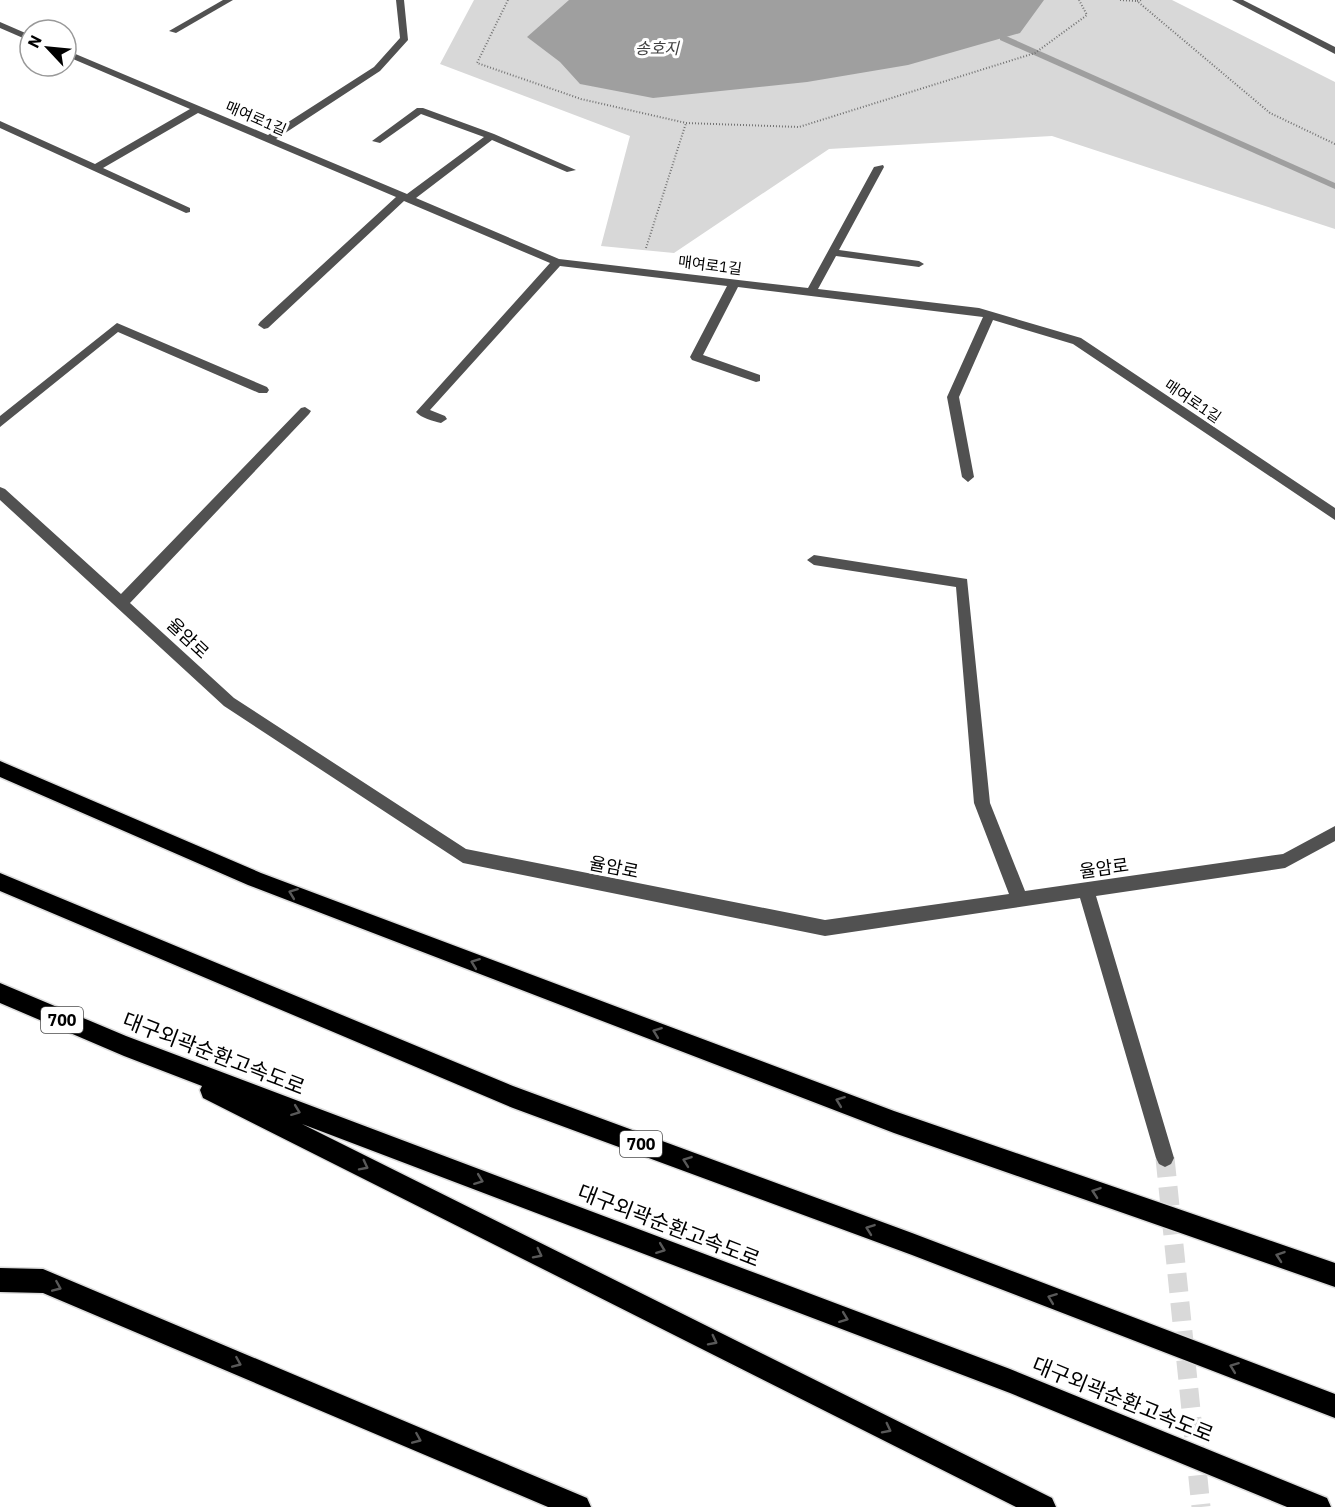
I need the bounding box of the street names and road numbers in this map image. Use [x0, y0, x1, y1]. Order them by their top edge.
street label: 매여로1길 [223, 97, 289, 139]
street label: 매여로1길 [677, 252, 743, 278]
street label: 매여로1길 [1161, 375, 1225, 427]
street label: 율암로 [162, 613, 214, 663]
street label: 율암로 [587, 851, 641, 883]
street label: 율암로 [1078, 853, 1130, 883]
street label: 대구외곽순환고속도로 [119, 1005, 309, 1101]
road number: 700 [41, 1007, 83, 1033]
road number: 700 [620, 1131, 662, 1157]
street label: 대구외곽순환고속도로 [574, 1177, 764, 1273]
street label: 대구외곽순환고속도로 [1028, 1350, 1218, 1448]

